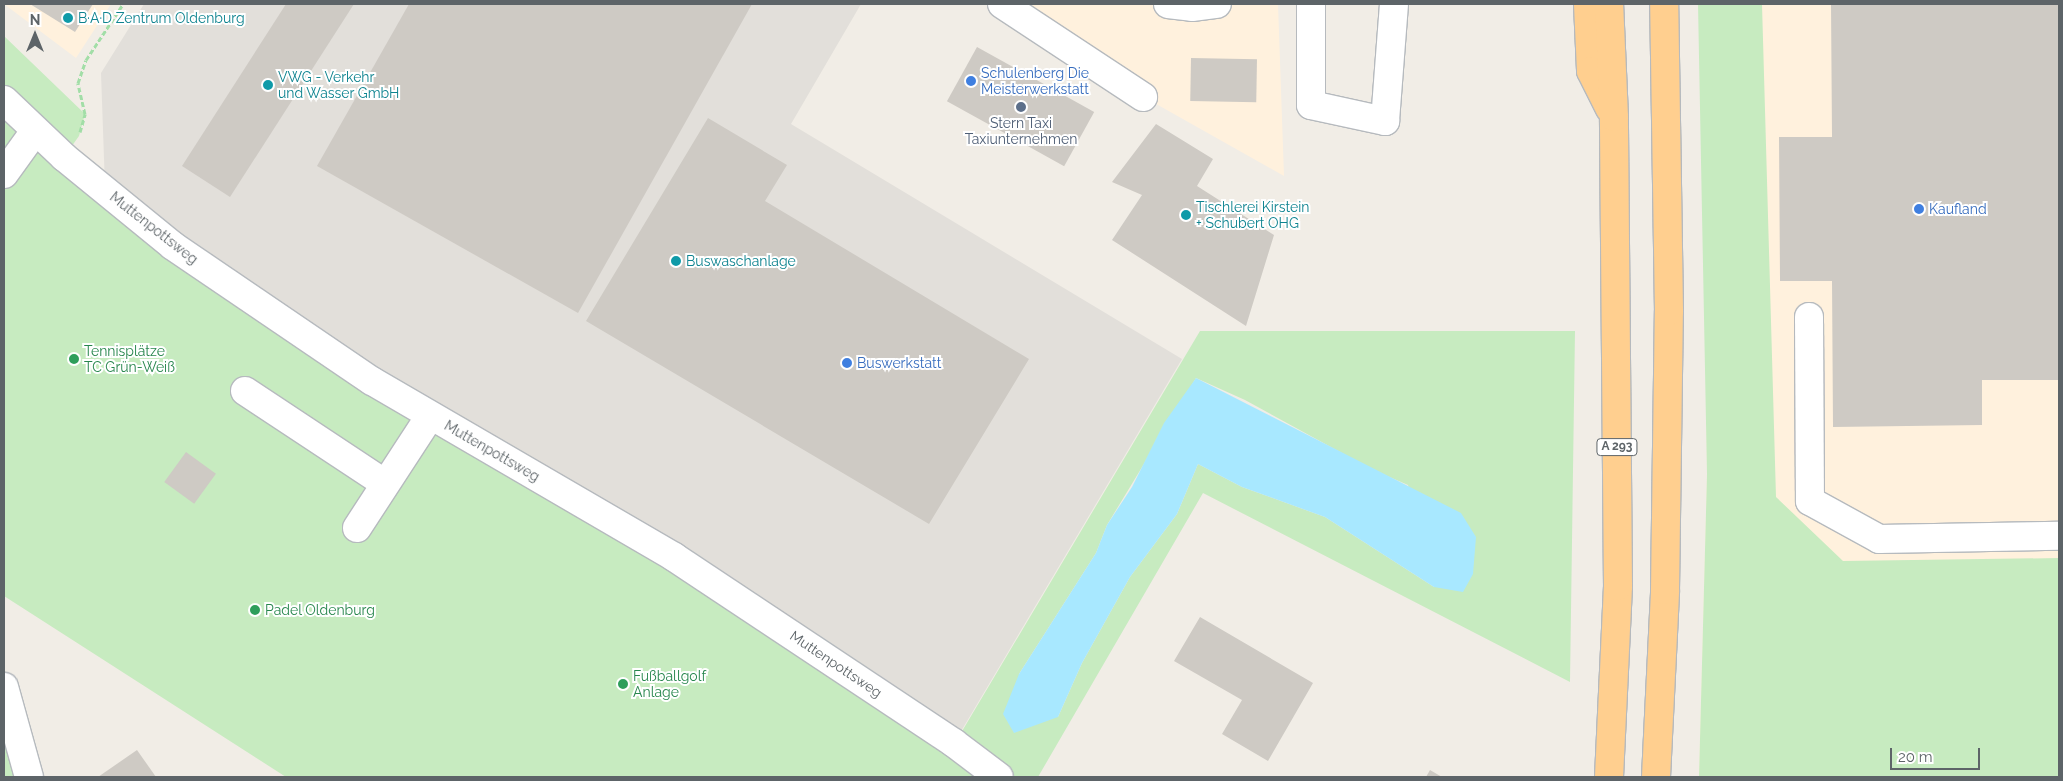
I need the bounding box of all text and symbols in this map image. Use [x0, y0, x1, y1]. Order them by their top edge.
north arrow [10, 10, 60, 60]
place label: B·A·D Zentrum Oldenburg [78, 10, 245, 26]
text: N [30, 12, 40, 28]
marker: B·A·D Zentrum Oldenburg [62, 12, 74, 24]
place label: Schulenberg Die Meisterwerkstatt [981, 65, 1089, 98]
place label: VWG - Verkehr und Wasser GmbH [278, 69, 400, 102]
marker: Schulenberg Die Meisterwerkstatt [965, 75, 977, 87]
marker: VWG - Verkehr und Wasser GmbH [262, 79, 274, 91]
marker: Stern Taxi Taxiunternehmen [1015, 101, 1027, 113]
place label: Stern Taxi Taxiunternehmen [965, 115, 1077, 148]
street label: Muttenpottsweg [107, 188, 201, 268]
place label: Tischlerei Kirstein + Schubert OHG [1196, 199, 1309, 232]
place label: Kaufland [1929, 201, 1987, 217]
marker: Kaufland [1913, 203, 1925, 215]
marker: Tischlerei Kirstein + Schubert OHG [1180, 209, 1192, 221]
place label: Buswaschanlage [686, 253, 796, 269]
marker: Buswaschanlage [670, 255, 682, 267]
place label: Tennisplätze TC Grün-Weiß [84, 343, 175, 376]
marker: Tennisplätze TC Grün-Weiß [68, 353, 80, 365]
place label: Buswerkstatt [857, 355, 941, 371]
marker: Buswerkstatt [841, 357, 853, 369]
street label: Muttenpottsweg [441, 417, 543, 485]
road number: A 293 [1596, 438, 1638, 457]
place label: Padel Oldenburg [265, 602, 375, 618]
marker: Padel Oldenburg [249, 604, 261, 616]
street label: Muttenpottsweg [787, 627, 885, 701]
place label: Fußballgolf Anlage [633, 668, 706, 700]
marker: Fußballgolf Anlage [617, 678, 629, 690]
scale bar [1893, 738, 1983, 770]
text: 20 m [1898, 748, 1933, 766]

